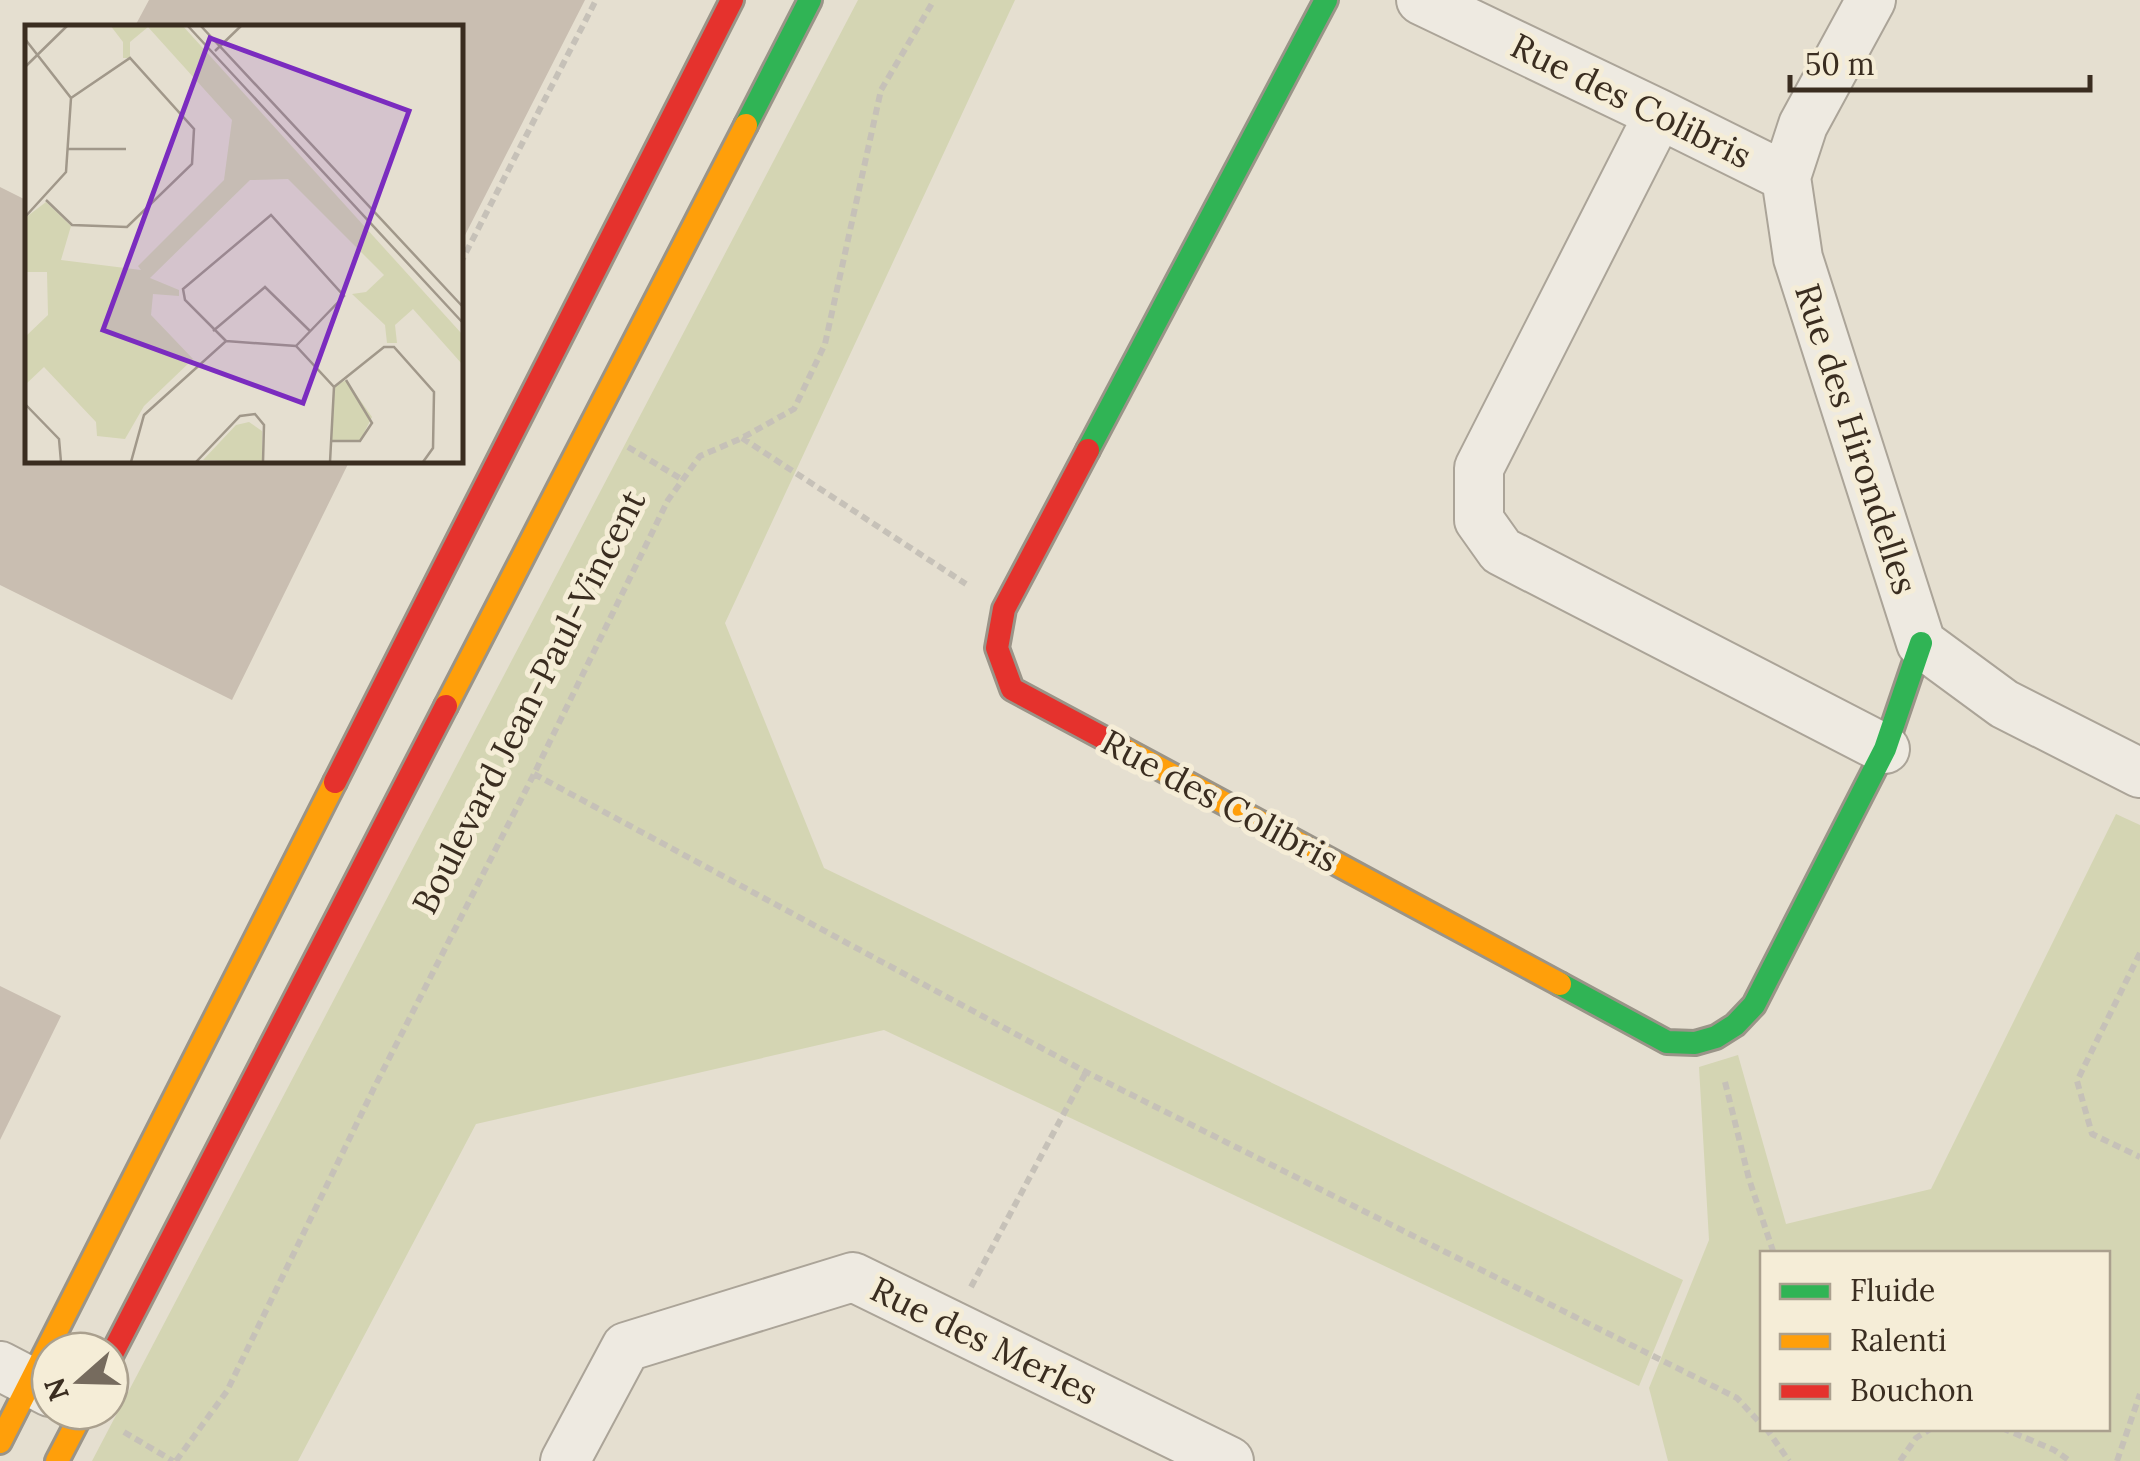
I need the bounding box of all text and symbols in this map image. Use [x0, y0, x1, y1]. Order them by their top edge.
street label: Rue des Colibris [1504, 23, 1759, 178]
inset map [25, 25, 462, 462]
scale bar [1790, 30, 2090, 92]
text: 50 m [1805, 45, 1875, 83]
street label: Rue des Hirondelles [1785, 278, 1928, 600]
street label: Boulevard Jean-Paul-Vincent [402, 482, 655, 921]
street label: Rue des Colibris [1094, 719, 1347, 882]
legend [1760, 1251, 2110, 1431]
street label: Rue des Merles [863, 1266, 1105, 1415]
text: Fluide [1850, 1271, 1935, 1309]
text: Ralenti [1850, 1321, 1947, 1359]
north arrow [30, 1331, 130, 1431]
text: Bouchon [1850, 1371, 1974, 1409]
text: N [36, 1373, 77, 1406]

